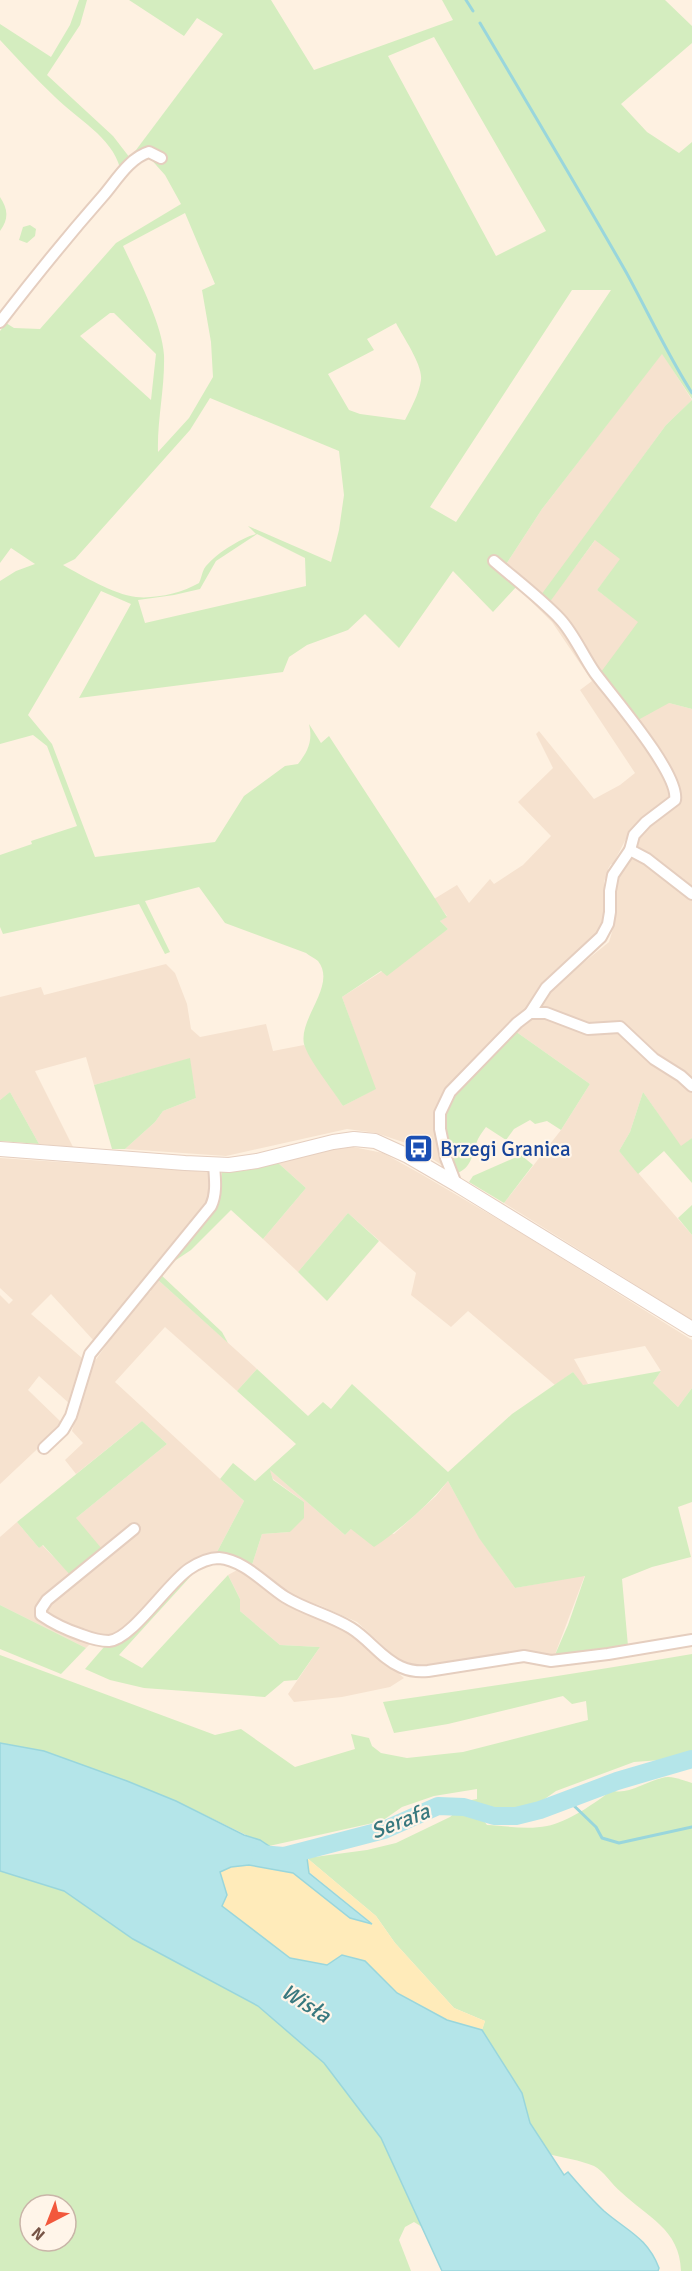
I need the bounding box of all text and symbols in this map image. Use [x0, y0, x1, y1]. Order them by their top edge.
bus stop icon: Brzegi Granica [403, 1133, 435, 1165]
place label: Brzegi Granica [440, 1136, 571, 1162]
water label: Serafa [367, 1797, 434, 1845]
water label: Wisła [276, 1978, 336, 2029]
north arrow [18, 2193, 78, 2253]
text: N [28, 2222, 49, 2245]

